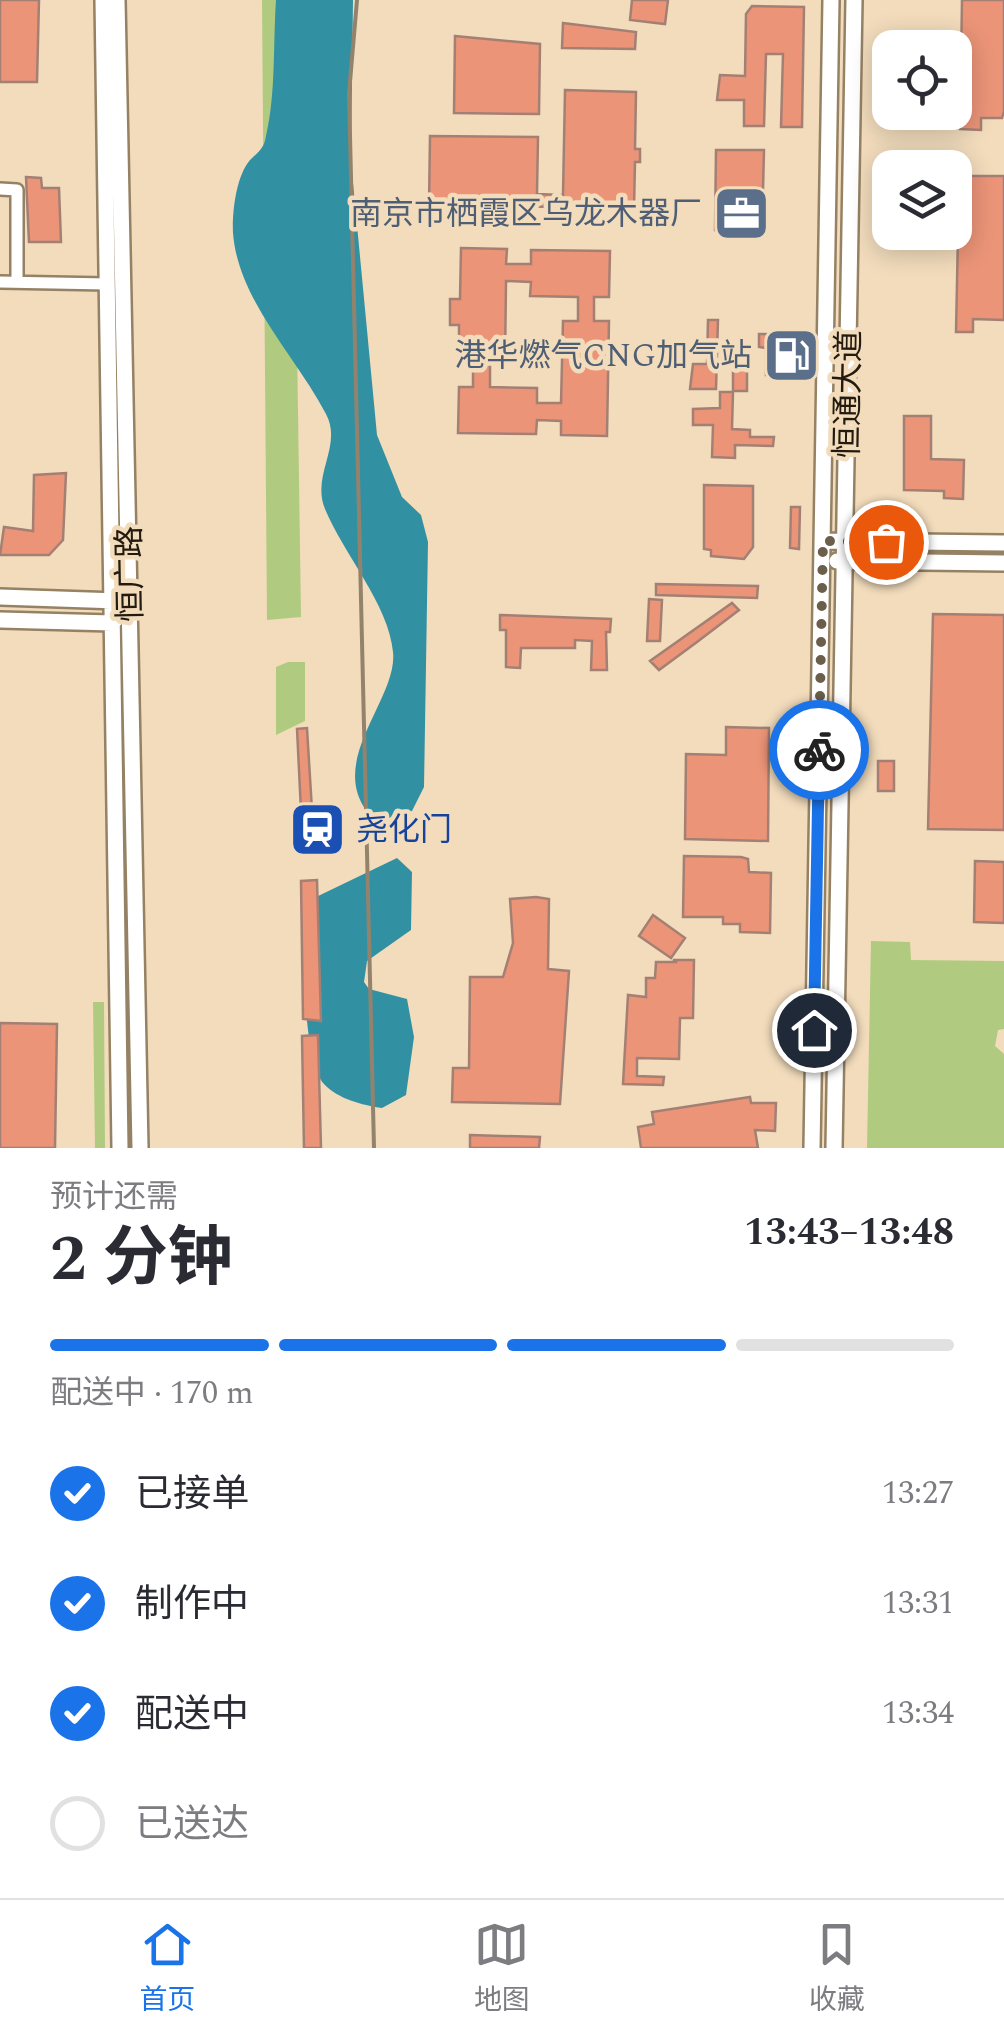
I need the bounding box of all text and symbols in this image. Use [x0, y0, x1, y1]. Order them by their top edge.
map controls [872, 30, 972, 250]
button: locate [872, 30, 972, 130]
button: layers [872, 150, 972, 250]
office icon: 南京市栖霞区乌龙木器厂 [711, 184, 771, 244]
place label: 南京市栖霞区乌龙木器厂 [350, 190, 702, 239]
fuel station icon: 港华燃气CNG加气站 [761, 326, 821, 386]
street label: 恒通大道 [823, 330, 875, 458]
place label: 港华燃气CNG加气站 [455, 332, 752, 381]
pin [844, 500, 929, 585]
icon: bag [859, 515, 914, 570]
street label: 恒广路 [106, 526, 156, 622]
courier [769, 700, 869, 800]
icon: bike [792, 723, 847, 778]
station icon: 尧化门 [287, 800, 347, 860]
place label: 尧化门 [356, 806, 452, 855]
pin [772, 988, 857, 1073]
icon: home [787, 1003, 842, 1058]
text: 预计还需 [50, 1173, 178, 1222]
text: 13:43–13:48 [744, 1204, 954, 1262]
text: 2 分钟 [50, 1210, 233, 1309]
text: 配送中 · 170 m [50, 1369, 254, 1418]
icon: check [50, 1466, 105, 1521]
text: 已接单 [135, 1466, 249, 1524]
text: 13:27 [882, 1469, 954, 1518]
icon: check [50, 1576, 105, 1631]
text: 制作中 [135, 1576, 249, 1634]
text: 13:31 [882, 1579, 954, 1628]
icon: check [50, 1686, 105, 1741]
text: 配送中 [135, 1686, 249, 1744]
text: 13:34 [882, 1689, 954, 1738]
text: 已送达 [135, 1796, 249, 1854]
tab: 首页 [139, 1917, 195, 2022]
tab: 地图 [474, 1917, 530, 2022]
tab: 收藏 [809, 1917, 865, 2022]

